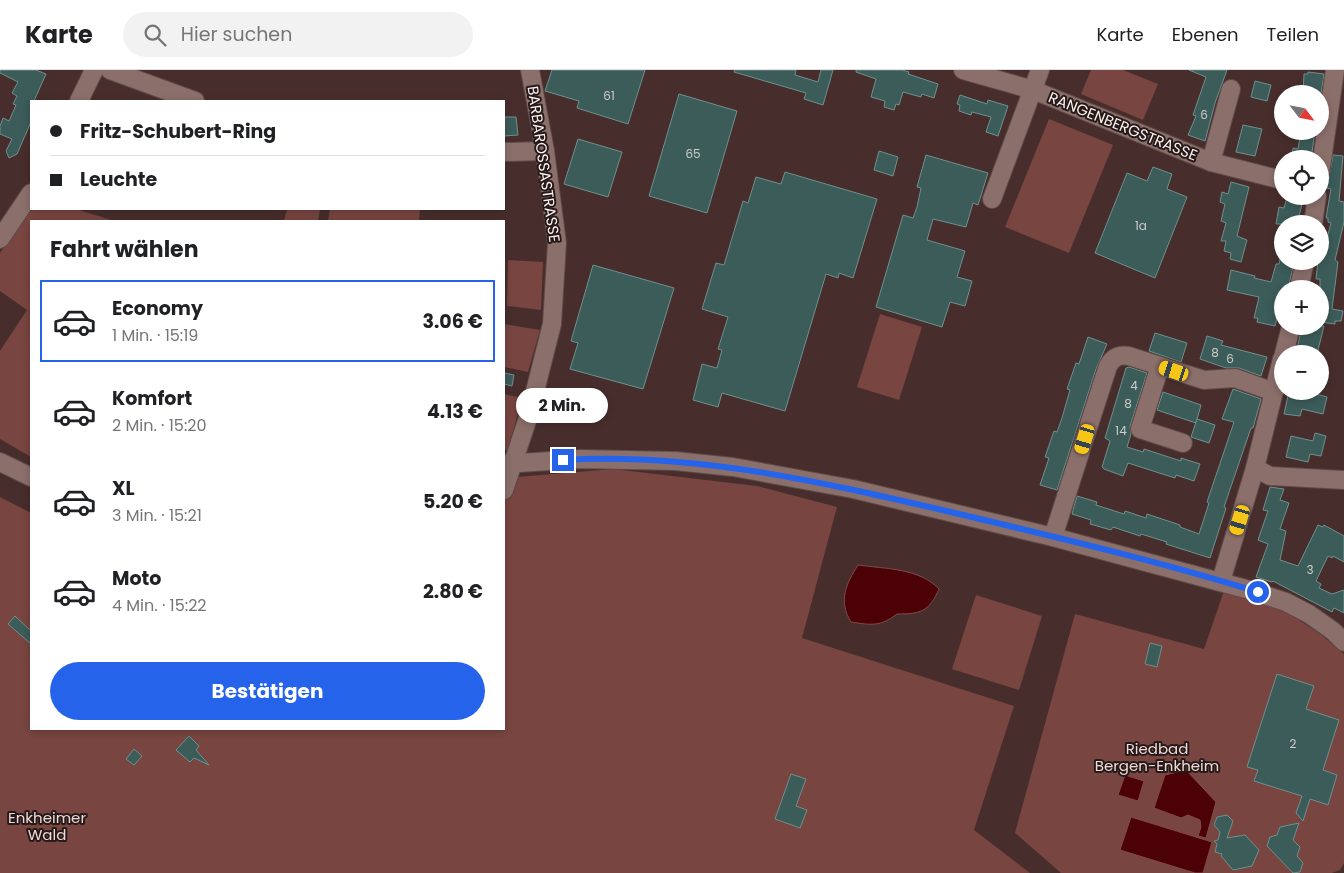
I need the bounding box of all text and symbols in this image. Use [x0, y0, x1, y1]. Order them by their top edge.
search box [123, 12, 473, 57]
text: Karte [25, 18, 93, 51]
icon: search [141, 21, 169, 49]
text: Hier suchen [181, 21, 292, 48]
text: Karte [1096, 22, 1144, 47]
text: Ebenen [1172, 22, 1239, 47]
text: Teilen [1267, 22, 1319, 47]
street label: BARBAROSSASTRASSE [523, 84, 565, 244]
north arrow [1274, 85, 1329, 140]
map controls [1274, 85, 1329, 400]
house number: 61 [603, 87, 615, 104]
street label: RANGENBERGSTRASSE [1045, 87, 1201, 165]
house number: 6 [1200, 106, 1208, 123]
text: Fritz-Schubert-Ring [80, 118, 276, 145]
house number: 65 [685, 145, 701, 162]
button: locate [1274, 150, 1329, 205]
text: Leuchte [80, 166, 157, 193]
button: layers [1274, 215, 1329, 270]
house number: 1a [1135, 217, 1147, 234]
text: Fahrt wählen [50, 234, 199, 265]
button: + [1274, 280, 1329, 335]
text: Economy [112, 295, 203, 322]
icon: car [52, 299, 97, 344]
text: 3.06 € [423, 308, 483, 335]
text: 1 Min. · 15:19 [112, 324, 198, 347]
house number: 8 [1211, 344, 1219, 361]
button: − [1274, 345, 1329, 400]
house number: 6 [1226, 350, 1234, 367]
car [1157, 359, 1190, 383]
house number: 4 [1130, 377, 1138, 394]
text: Komfort [112, 385, 192, 412]
callout: 2 Min. [517, 388, 609, 422]
icon: car [52, 389, 97, 434]
text: 2 Min. [538, 394, 586, 417]
house number: 8 [1124, 395, 1132, 412]
text: 4.13 € [427, 398, 483, 425]
text: 2 Min. · 15:20 [112, 414, 207, 437]
car [1073, 422, 1096, 456]
house number: 14 [1115, 422, 1127, 439]
route end [552, 449, 574, 471]
text: XL [112, 475, 135, 502]
icon: car [52, 479, 97, 524]
text: 5.20 € [423, 488, 483, 515]
car [1228, 503, 1251, 537]
text: 3 Min. · 15:21 [112, 504, 202, 527]
house number: 3 [1306, 561, 1314, 578]
text: Moto [112, 565, 161, 592]
icon: car [52, 569, 97, 614]
text: 2.80 € [423, 578, 483, 605]
route start [1247, 581, 1269, 603]
text: 4 Min. · 15:22 [112, 594, 207, 617]
button: Bestätigen [50, 662, 485, 720]
house number: 2 [1290, 735, 1297, 752]
park label: Riedbad Bergen-Enkheim [1095, 738, 1219, 776]
park label: Enkheimer Wald [8, 807, 86, 845]

